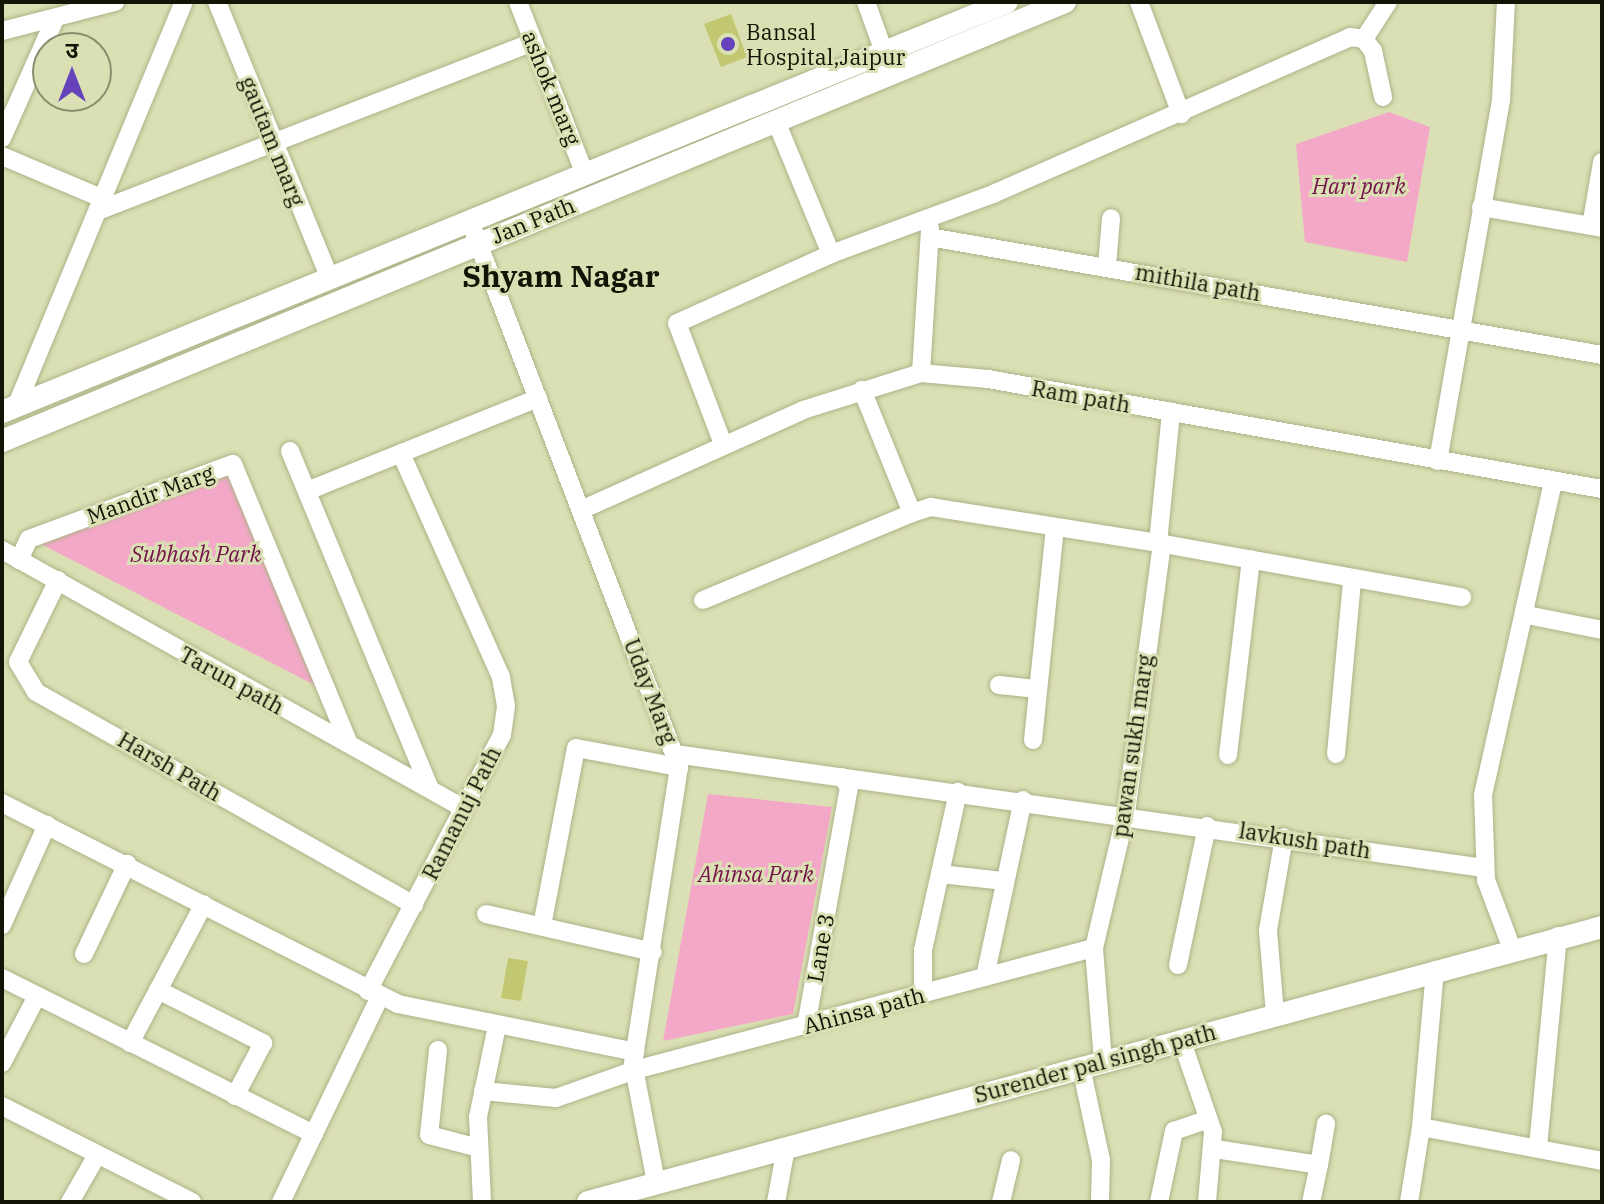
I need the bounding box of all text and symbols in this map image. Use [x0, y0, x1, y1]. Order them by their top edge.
place label: Bansal Hospital,Jaipur [746, 18, 905, 70]
street label: ashok marg [517, 27, 587, 149]
north arrow [32, 32, 112, 112]
marker: Bansal Hospital,Jaipur [717, 33, 739, 55]
text: उ [66, 35, 78, 64]
street label: gautam marg [235, 72, 311, 210]
park label: Hari park [1312, 173, 1406, 199]
street label: Jan Path [487, 191, 579, 249]
district label: Shyam Nagar [462, 258, 660, 294]
street label: mithila path [1133, 258, 1263, 306]
street label: Ram path [1030, 374, 1132, 418]
street label: Mandir Marg [83, 459, 217, 529]
park label: Subhash Park [131, 541, 261, 567]
street label: Uday Marg [619, 635, 683, 747]
street label: Tarun path [175, 640, 289, 720]
street label: pawan sukh marg [1106, 653, 1158, 839]
street label: Harsh Path [113, 726, 227, 806]
street label: Ramanuj Path [416, 742, 506, 884]
street label: lavkush path [1237, 817, 1373, 863]
park label: Ahinsa Park [698, 861, 814, 887]
street label: Lane 3 [801, 912, 839, 984]
street label: Ahinsa path [800, 981, 928, 1039]
street label: Surender pal singh path [971, 1018, 1219, 1108]

